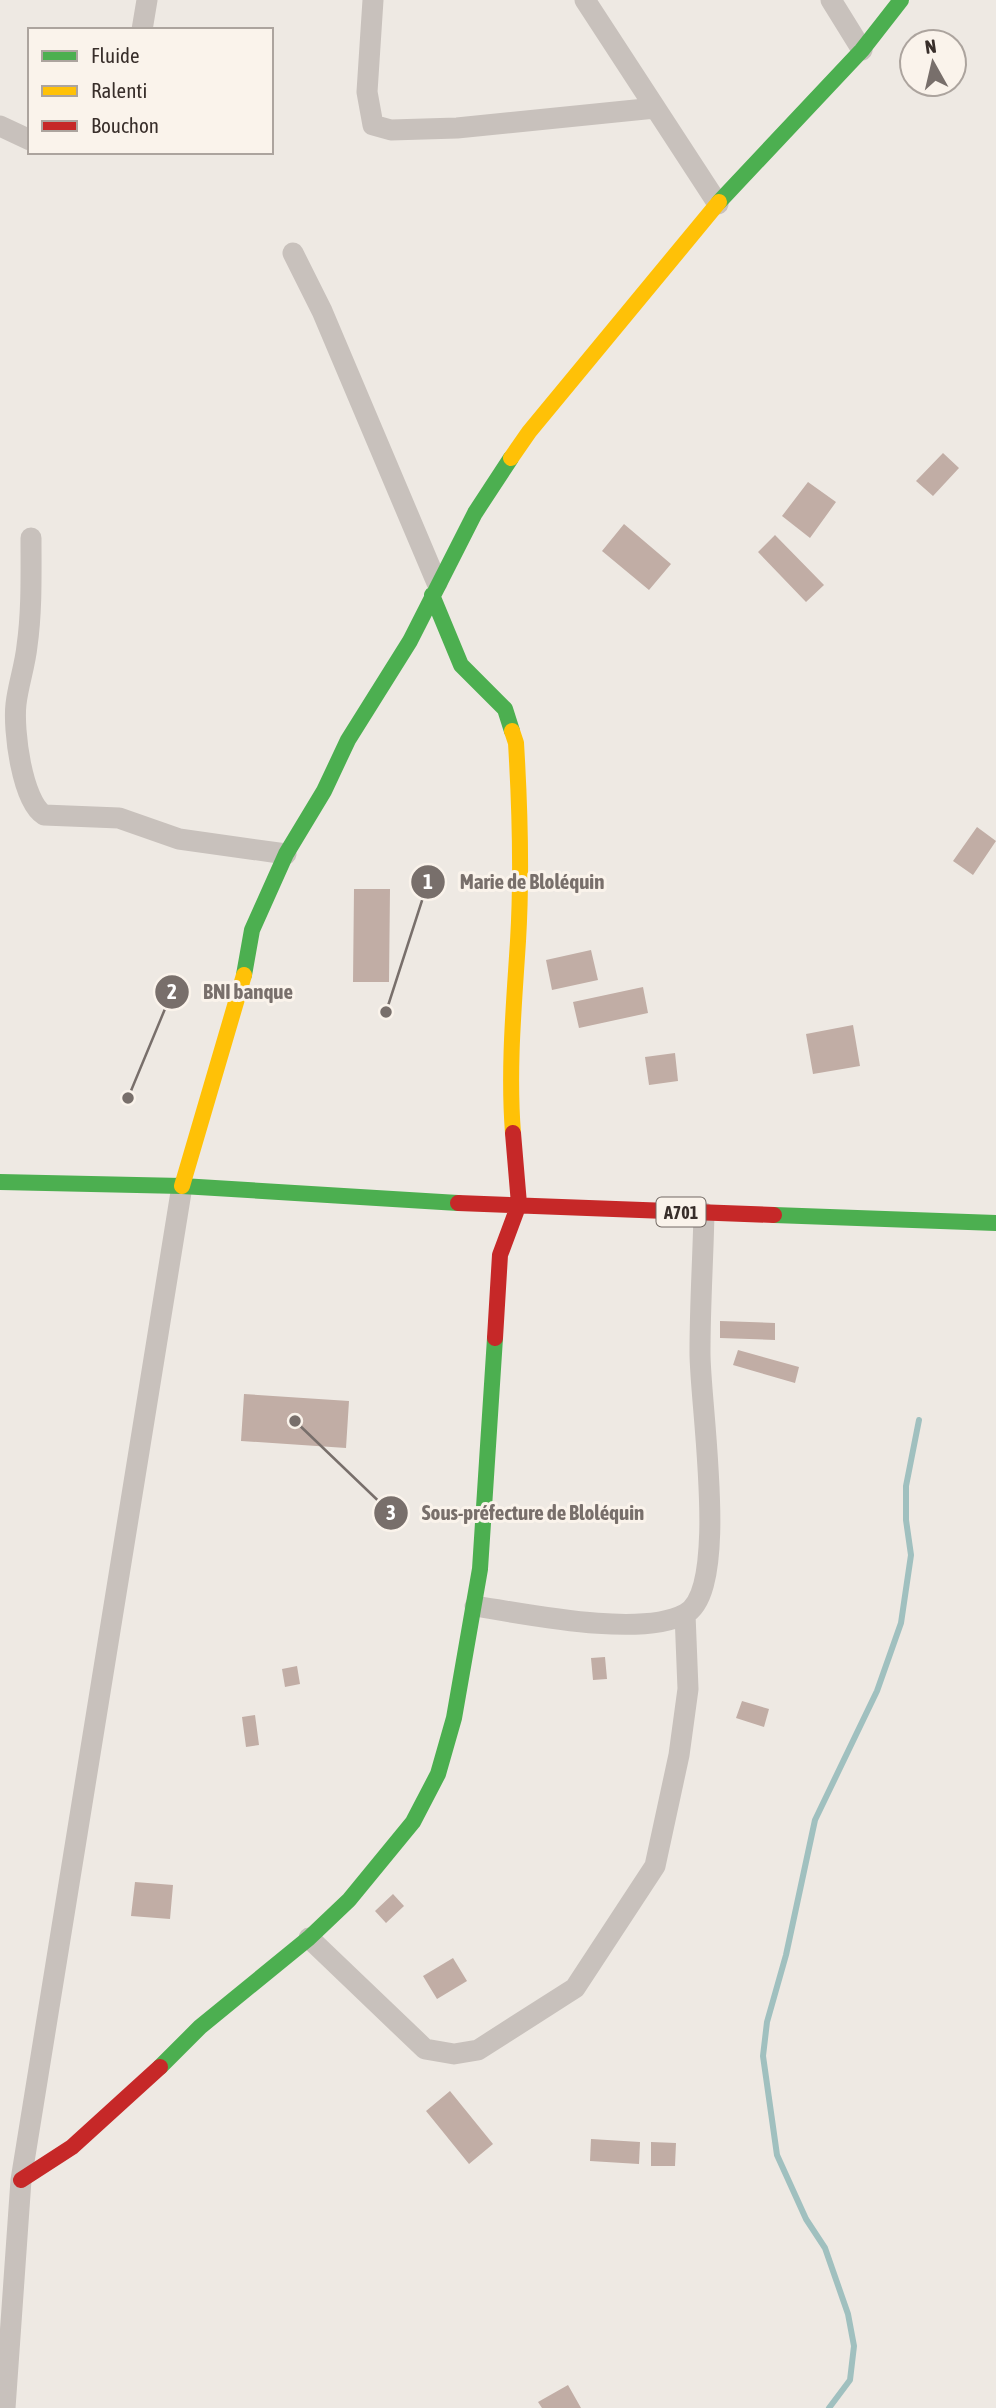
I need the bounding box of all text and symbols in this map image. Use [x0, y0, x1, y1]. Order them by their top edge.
legend [28, 28, 273, 154]
north arrow [898, 28, 968, 98]
text: N [924, 34, 938, 58]
text: Fluide [91, 43, 140, 67]
text: Ralenti [91, 78, 147, 102]
text: Bouchon [91, 113, 159, 137]
callout: Marie de Bloléquin [411, 861, 619, 903]
text: 1 [423, 869, 433, 893]
text: Marie de Bloléquin [460, 869, 604, 893]
callout: BNI banque [154, 971, 307, 1013]
text: 2 [167, 979, 177, 1003]
text: BNI banque [203, 979, 293, 1003]
road number: A701 [656, 1198, 706, 1226]
callout: Sous-préfecture de Bloléquin [373, 1492, 658, 1534]
text: 3 [386, 1500, 396, 1524]
text: Sous-préfecture de Bloléquin [422, 1500, 644, 1524]

